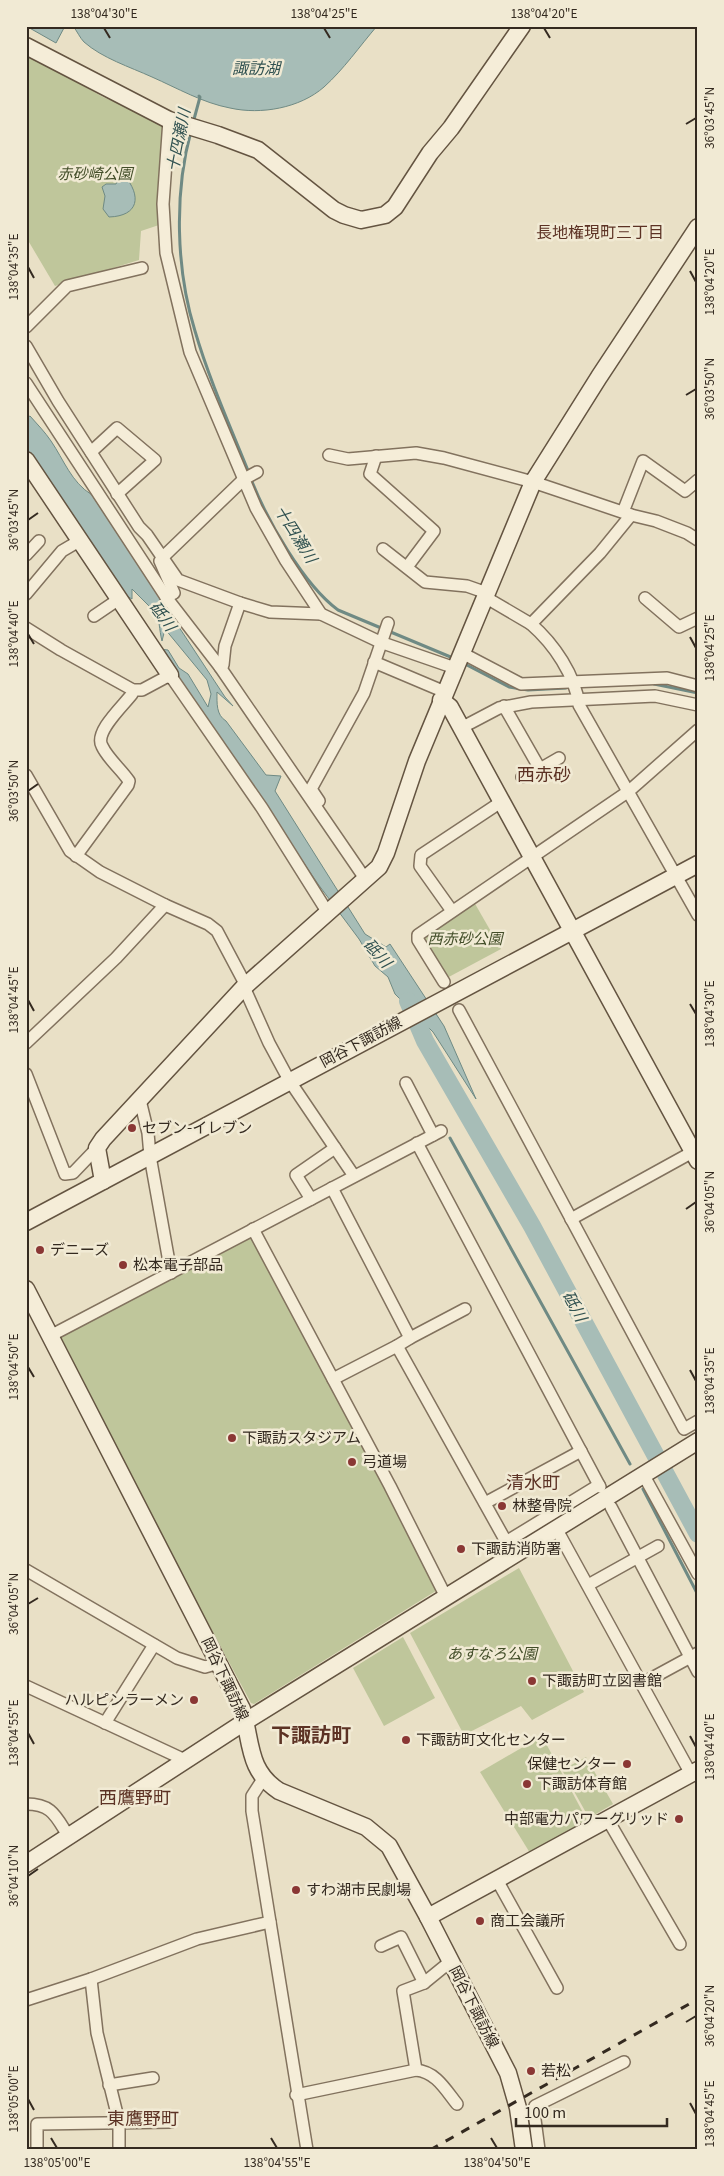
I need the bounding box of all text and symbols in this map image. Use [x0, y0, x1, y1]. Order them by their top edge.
text: 138°04'30"E [70, 4, 138, 21]
text: 138°04'25"E [290, 4, 358, 21]
text: 138°04'20"E [510, 4, 578, 21]
water label: 諏訪湖 [232, 55, 283, 79]
text: 36°03'45"N [700, 87, 717, 149]
water label: 十四瀬川 [159, 104, 195, 174]
park label: 赤砂崎公園 [57, 162, 134, 183]
district label: 長地権現町三丁目 [536, 219, 664, 243]
text: 138°04'35"E [4, 233, 21, 301]
text: 138°04'20"E [700, 248, 717, 316]
text: 36°03'50"N [700, 358, 717, 420]
text: 36°03'45"N [4, 489, 21, 551]
water label: 十四瀬川 [270, 500, 325, 569]
water label: 砥川 [145, 595, 184, 637]
text: 138°04'40"E [4, 600, 21, 668]
text: 138°04'25"E [700, 614, 717, 682]
text: 36°03'50"N [4, 760, 21, 822]
district label: 西赤砂 [517, 760, 571, 786]
park label: 西赤砂公園 [427, 927, 504, 948]
water label: 砥川 [359, 932, 400, 974]
text: 138°04'45"E [4, 966, 21, 1034]
text: 138°04'30"E [700, 980, 717, 1048]
street label: 岡谷下諏訪線 [316, 1010, 405, 1071]
place label: セブン-イレブン [142, 1116, 252, 1137]
marker: セブン-イレブン [126, 1122, 138, 1134]
text: 36°04'05"N [700, 1171, 717, 1233]
place label: デニーズ [50, 1238, 109, 1259]
marker: デニーズ [34, 1244, 46, 1256]
place label: 松本電子部品 [133, 1253, 223, 1274]
marker: 松本電子部品 [117, 1259, 129, 1271]
water label: 砥川 [558, 1286, 595, 1327]
text: 138°04'50"E [4, 1333, 21, 1401]
text: 138°04'35"E [700, 1347, 717, 1415]
place label: 下諏訪スタジアム [242, 1426, 361, 1447]
marker: 下諏訪スタジアム [226, 1432, 238, 1444]
place label: 弓道場 [362, 1450, 407, 1471]
marker: 弓道場 [346, 1456, 358, 1468]
district label: 清水町 [506, 1468, 560, 1494]
place label: 林整骨院 [512, 1494, 572, 1515]
marker: 林整骨院 [496, 1500, 508, 1512]
place label: 下諏訪消防署 [471, 1537, 561, 1558]
marker: 下諏訪消防署 [455, 1543, 467, 1555]
text: 36°04'05"N [4, 1573, 21, 1635]
street label: 岡谷下諏訪線 [198, 1633, 255, 1724]
park label: あすなろ公園 [447, 1642, 539, 1663]
place label: 下諏訪町立図書館 [542, 1669, 662, 1690]
marker: 下諏訪町立図書館 [526, 1675, 538, 1687]
place label: ハルピンラーメン [65, 1688, 184, 1709]
marker: ハルピンラーメン [188, 1694, 200, 1706]
text: 138°04'55"E [4, 1699, 21, 1767]
text: 138°04'40"E [700, 1713, 717, 1781]
district label: 下諏訪町 [271, 1719, 351, 1748]
place label: 下諏訪町文化センター [416, 1728, 566, 1749]
marker: 下諏訪町文化センター [400, 1734, 412, 1746]
place label: 保健センター [527, 1752, 617, 1773]
marker: 保健センター [621, 1758, 633, 1770]
place label: 下諏訪体育館 [537, 1772, 627, 1793]
marker: 下諏訪体育館 [521, 1778, 533, 1790]
district label: 西鷹野町 [99, 1783, 171, 1809]
place label: 中部電力パワーグリッド [504, 1807, 669, 1828]
marker: 中部電力パワーグリッド [673, 1813, 685, 1825]
text: 36°04'10"N [4, 1845, 21, 1907]
place label: すわ湖市民劇場 [306, 1878, 411, 1899]
marker: すわ湖市民劇場 [290, 1884, 302, 1896]
place label: 商工会議所 [490, 1909, 565, 1930]
marker: 商工会議所 [474, 1915, 486, 1927]
street label: 岡谷下諏訪線 [446, 1961, 505, 2051]
text: 36°04'20"N [700, 1985, 717, 2047]
place label: 若松 [541, 2059, 571, 2080]
text: 138°05'00"E [4, 2065, 21, 2133]
marker: 若松 [525, 2065, 537, 2077]
text: 138°04'45"E [700, 2080, 717, 2148]
scale bar [516, 2096, 668, 2128]
text: 100 m [524, 2101, 566, 2122]
district label: 東鷹野町 [107, 2104, 179, 2130]
text: 138°05'00"E [23, 2153, 91, 2170]
text: 138°04'55"E [243, 2153, 311, 2170]
text: 138°04'50"E [463, 2153, 531, 2170]

